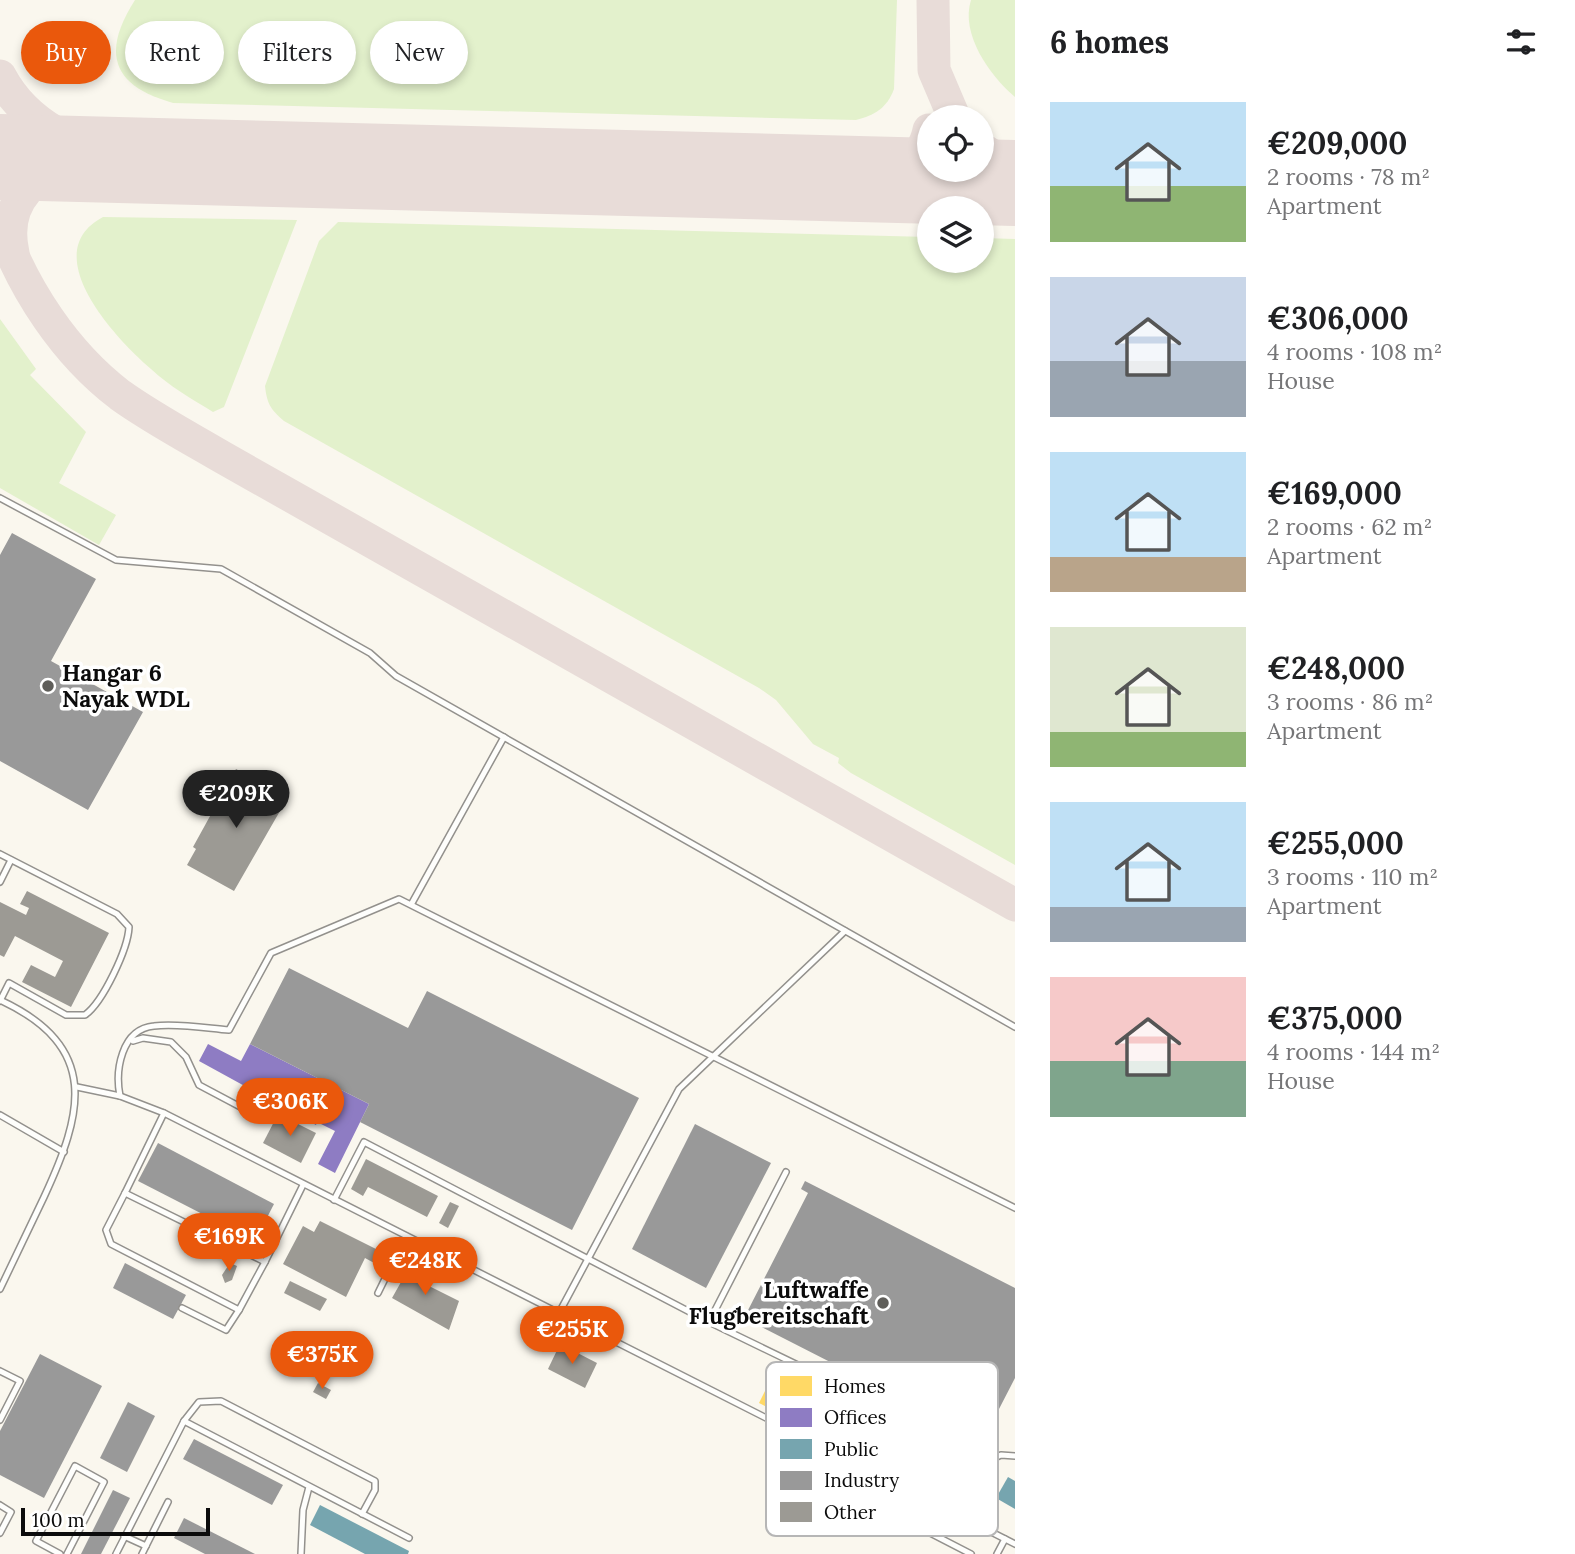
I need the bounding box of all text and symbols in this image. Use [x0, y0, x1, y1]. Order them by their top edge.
chip: Buy [21, 21, 111, 84]
chip: Rent [125, 21, 224, 84]
chip: Filters [238, 21, 356, 84]
chip: New [370, 21, 468, 84]
text: 6 homes [1050, 23, 1169, 61]
icon: filters [1502, 23, 1540, 61]
map controls [917, 105, 994, 273]
button: locate [917, 105, 994, 182]
text: €209,000 [1267, 124, 1407, 162]
icon: home [1106, 130, 1190, 214]
text: 2 rooms · 78 m² [1267, 162, 1430, 191]
text: Apartment [1267, 191, 1382, 220]
button: layers [917, 196, 994, 273]
text: €306,000 [1267, 299, 1409, 337]
icon: home [1106, 305, 1190, 389]
text: 4 rooms · 108 m² [1267, 337, 1442, 366]
text: House [1267, 366, 1335, 395]
text: €169,000 [1267, 474, 1402, 512]
icon: home [1106, 480, 1190, 564]
text: 2 rooms · 62 m² [1267, 512, 1432, 541]
text: Apartment [1267, 541, 1382, 570]
text: €248,000 [1267, 649, 1405, 687]
icon: home [1106, 655, 1190, 739]
place label: Hangar 6 Nayak WDL [62, 658, 190, 713]
marker: Hangar 6 Nayak WDL [40, 678, 56, 694]
text: 3 rooms · 86 m² [1267, 687, 1433, 716]
text: Apartment [1267, 716, 1382, 745]
pin: €209K [187, 770, 285, 830]
text: €209K [198, 778, 274, 807]
text: €255,000 [1267, 824, 1404, 862]
icon: home [1106, 830, 1190, 914]
text: 3 rooms · 110 m² [1267, 862, 1438, 891]
text: Apartment [1267, 891, 1382, 920]
text: €375,000 [1267, 999, 1403, 1037]
icon: home [1106, 1005, 1190, 1089]
text: 4 rooms · 144 m² [1267, 1037, 1440, 1066]
text: House [1267, 1066, 1335, 1095]
pin: €306K [241, 1078, 339, 1138]
text: €306K [252, 1086, 328, 1115]
pin: €169K [180, 1214, 278, 1273]
text: €169K [194, 1221, 264, 1250]
pin: €248K [376, 1238, 474, 1297]
text: €248K [389, 1245, 461, 1274]
place label: Luftwaffe Flugbereitschaft [689, 1275, 869, 1330]
marker: Luftwaffe Flugbereitschaft [875, 1295, 891, 1311]
pin: €255K [523, 1306, 621, 1366]
text: €255K [536, 1314, 608, 1343]
pin: €375K [273, 1332, 371, 1391]
text: €375K [286, 1339, 358, 1368]
legend [766, 1362, 998, 1536]
text: Homes [824, 1374, 886, 1398]
text: Offices [824, 1405, 887, 1429]
text: Public [824, 1437, 879, 1461]
text: Industry [824, 1468, 899, 1492]
text: Other [824, 1500, 877, 1524]
scale bar [21, 1505, 210, 1537]
text: 100 m [32, 1508, 85, 1532]

